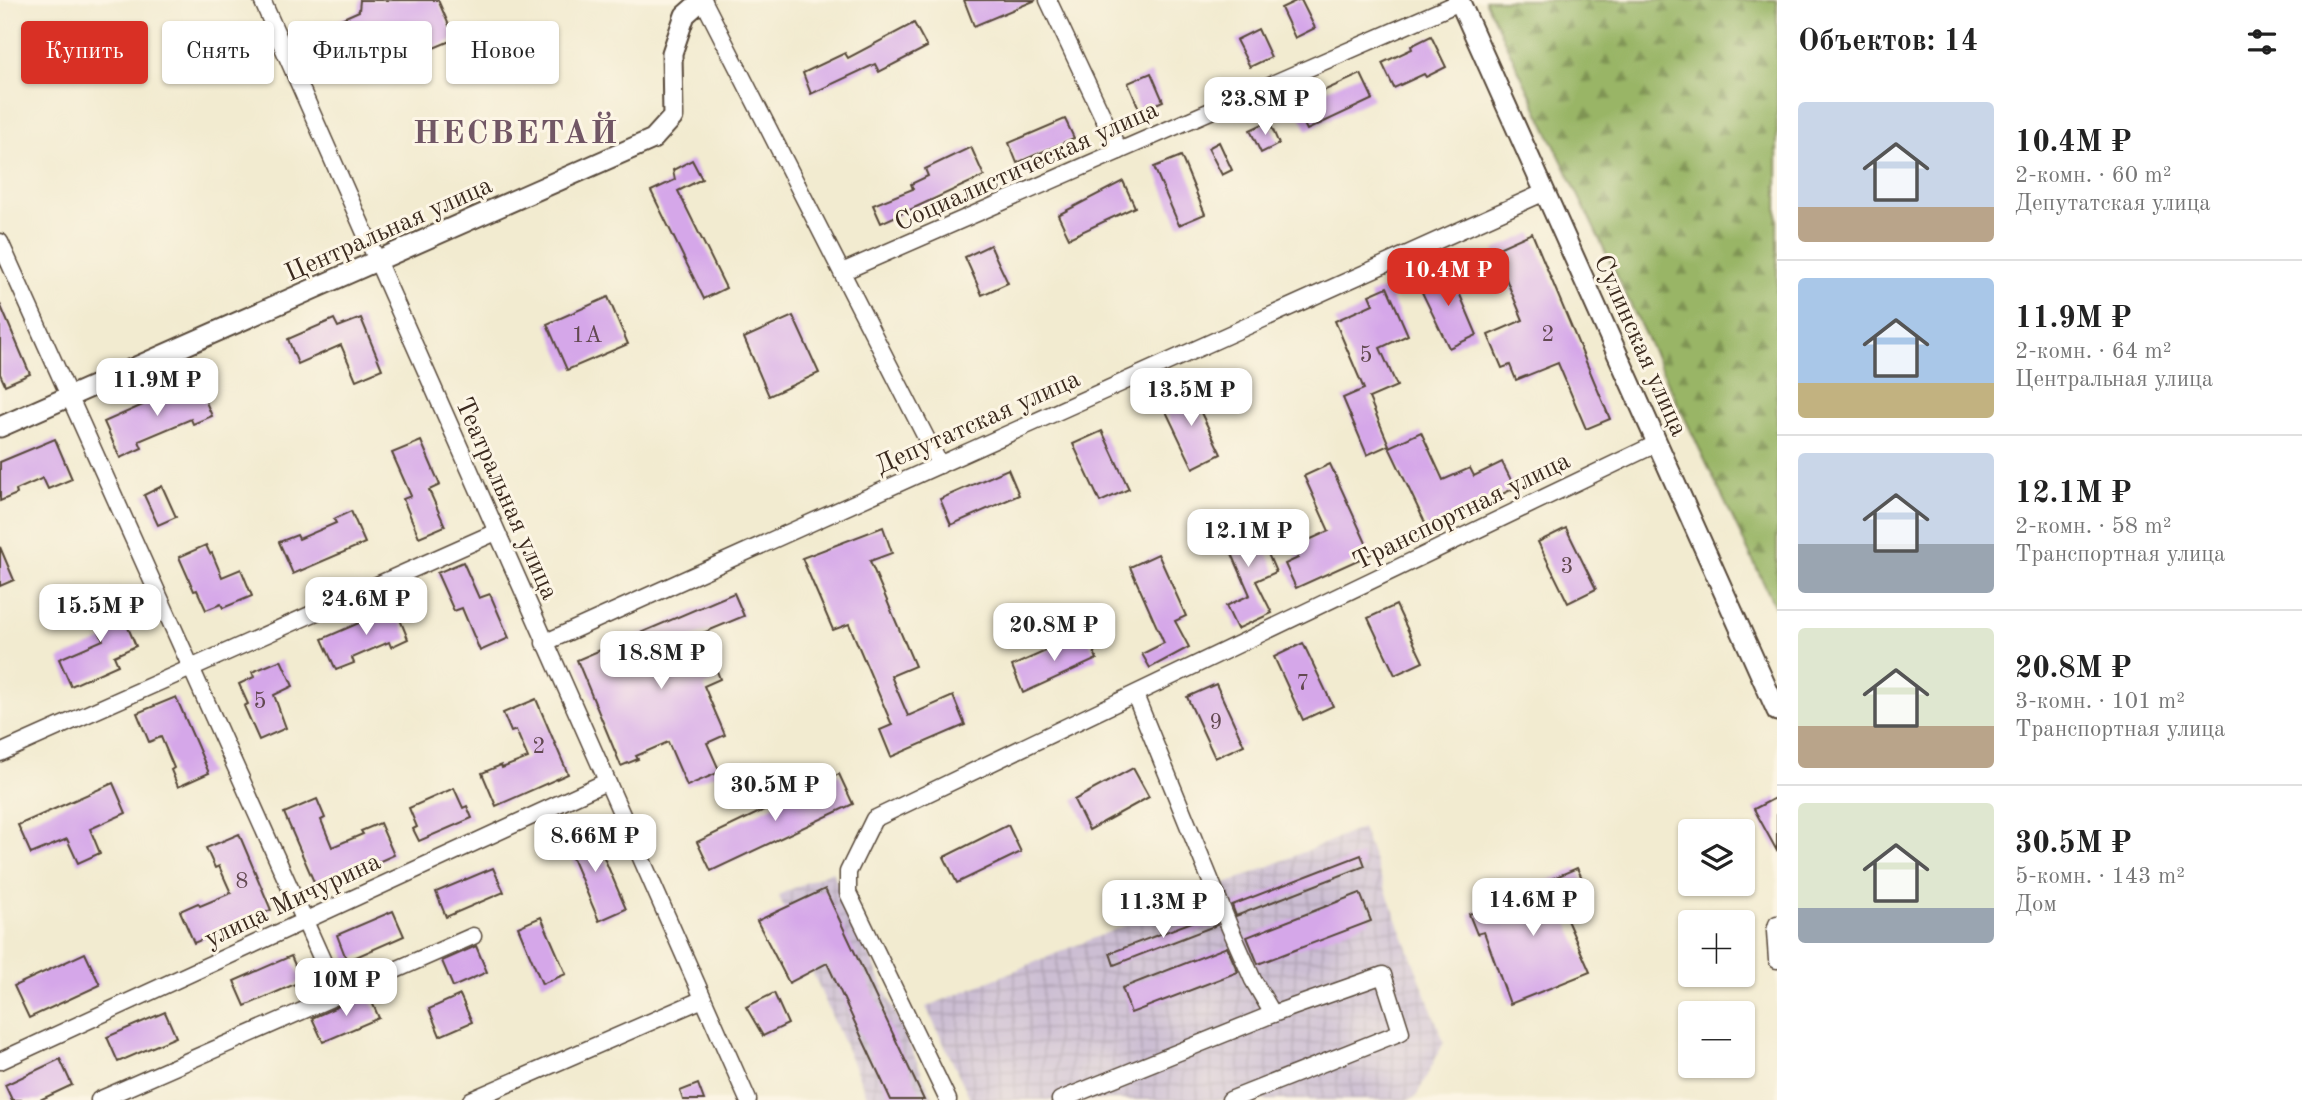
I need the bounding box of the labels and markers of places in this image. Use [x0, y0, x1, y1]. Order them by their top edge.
pin: 23.8M ₽ [1200, 78, 1330, 137]
pin: 10.4M ₽ [1383, 248, 1513, 308]
pin: 11.9M ₽ [92, 358, 222, 418]
pin: 13.5M ₽ [1126, 368, 1256, 428]
pin: 12.1M ₽ [1183, 510, 1313, 569]
pin: 24.6M ₽ [301, 578, 431, 637]
pin: 15.5M ₽ [35, 584, 165, 644]
pin: 20.8M ₽ [989, 604, 1119, 663]
pin: 18.8M ₽ [596, 632, 726, 691]
pin: 30.5M ₽ [710, 764, 840, 823]
pin: 8.66M ₽ [530, 814, 660, 874]
pin: 14.6M ₽ [1468, 878, 1598, 938]
pin: 11.3M ₽ [1098, 880, 1228, 940]
pin: 10M ₽ [297, 958, 395, 1018]

